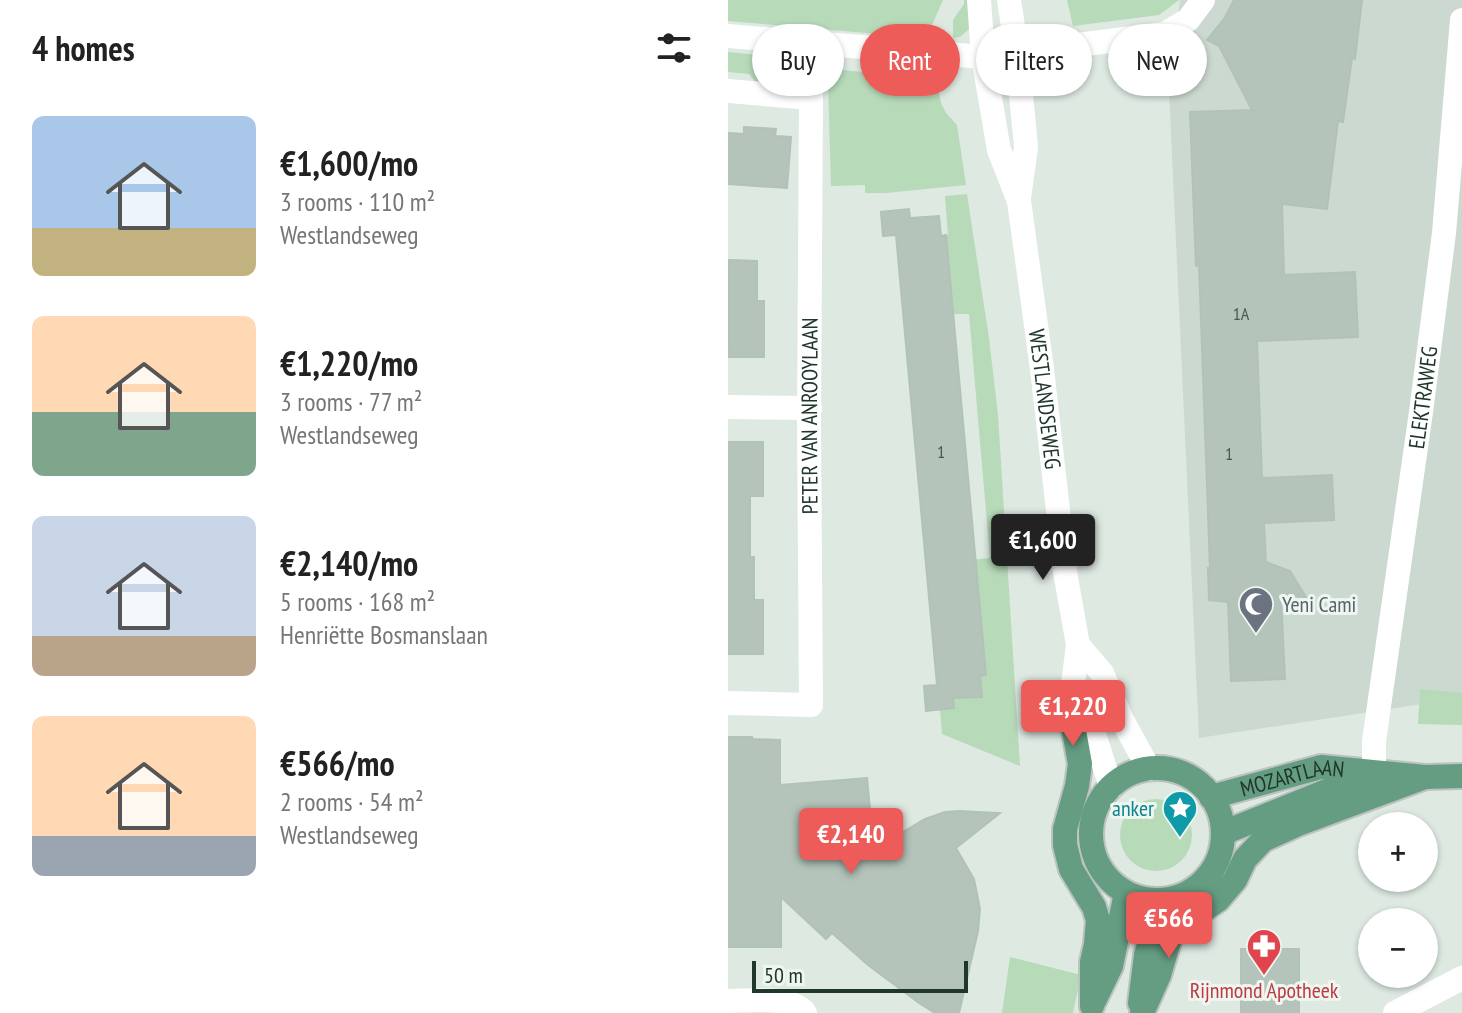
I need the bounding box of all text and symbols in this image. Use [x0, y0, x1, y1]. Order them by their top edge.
chip: Buy [752, 24, 844, 96]
chip: Rent [860, 24, 960, 96]
chip: Filters [976, 24, 1092, 96]
chip: New [1108, 24, 1207, 96]
text: 4 homes [32, 26, 135, 70]
icon: filters [652, 26, 696, 70]
text: €1,600/mo [280, 141, 418, 185]
icon: home [96, 148, 192, 244]
text: 3 rooms · 110 m² [280, 185, 435, 218]
text: Westlandseweg [280, 218, 419, 251]
house number: 1A [1233, 302, 1250, 325]
street label: PETER VAN ANROOYLAAN [795, 318, 824, 514]
street label: WESTLANDSEWEG [1023, 327, 1067, 470]
text: €1,220/mo [280, 341, 418, 385]
street label: ELEKTRAWEG [1402, 345, 1443, 451]
icon: home [96, 348, 192, 444]
text: 3 rooms · 77 m² [280, 385, 422, 418]
text: Westlandseweg [280, 418, 419, 451]
house number: 1 [937, 440, 945, 463]
house number: 1 [1225, 442, 1233, 465]
pin: €1,600 [978, 514, 1108, 582]
text: €1,600 [1009, 523, 1077, 556]
text: €2,140/mo [280, 541, 418, 585]
icon: home [96, 548, 192, 644]
text: 5 rooms · 168 m² [280, 585, 435, 618]
mosque icon: Yeni Cami [1237, 585, 1275, 635]
place label: Yeni Cami [1282, 590, 1356, 618]
text: Henriëtte Bosmanslaan [280, 618, 488, 651]
pin: €1,220 [1008, 680, 1138, 748]
text: €1,220 [1039, 689, 1107, 722]
text: €566/mo [280, 741, 395, 785]
icon: home [96, 748, 192, 844]
street label: MOZARTLAAN [1237, 753, 1346, 802]
text: 2 rooms · 54 m² [280, 785, 424, 818]
place icon: anker [1161, 789, 1199, 839]
place label: anker [1112, 794, 1154, 822]
pin: €2,140 [786, 808, 916, 876]
map controls [1358, 812, 1438, 988]
button: + [1358, 812, 1438, 892]
text: €2,140 [817, 817, 885, 850]
text: Westlandseweg [280, 818, 419, 851]
pin: €566 [1122, 892, 1216, 960]
text: €566 [1144, 901, 1194, 934]
button: − [1358, 908, 1438, 988]
pharmacy icon: Rijnmond Apotheek [1245, 927, 1283, 977]
scale bar [752, 957, 968, 993]
text: 50 m [764, 961, 803, 989]
place label: Rijnmond Apotheek [1190, 976, 1339, 1004]

